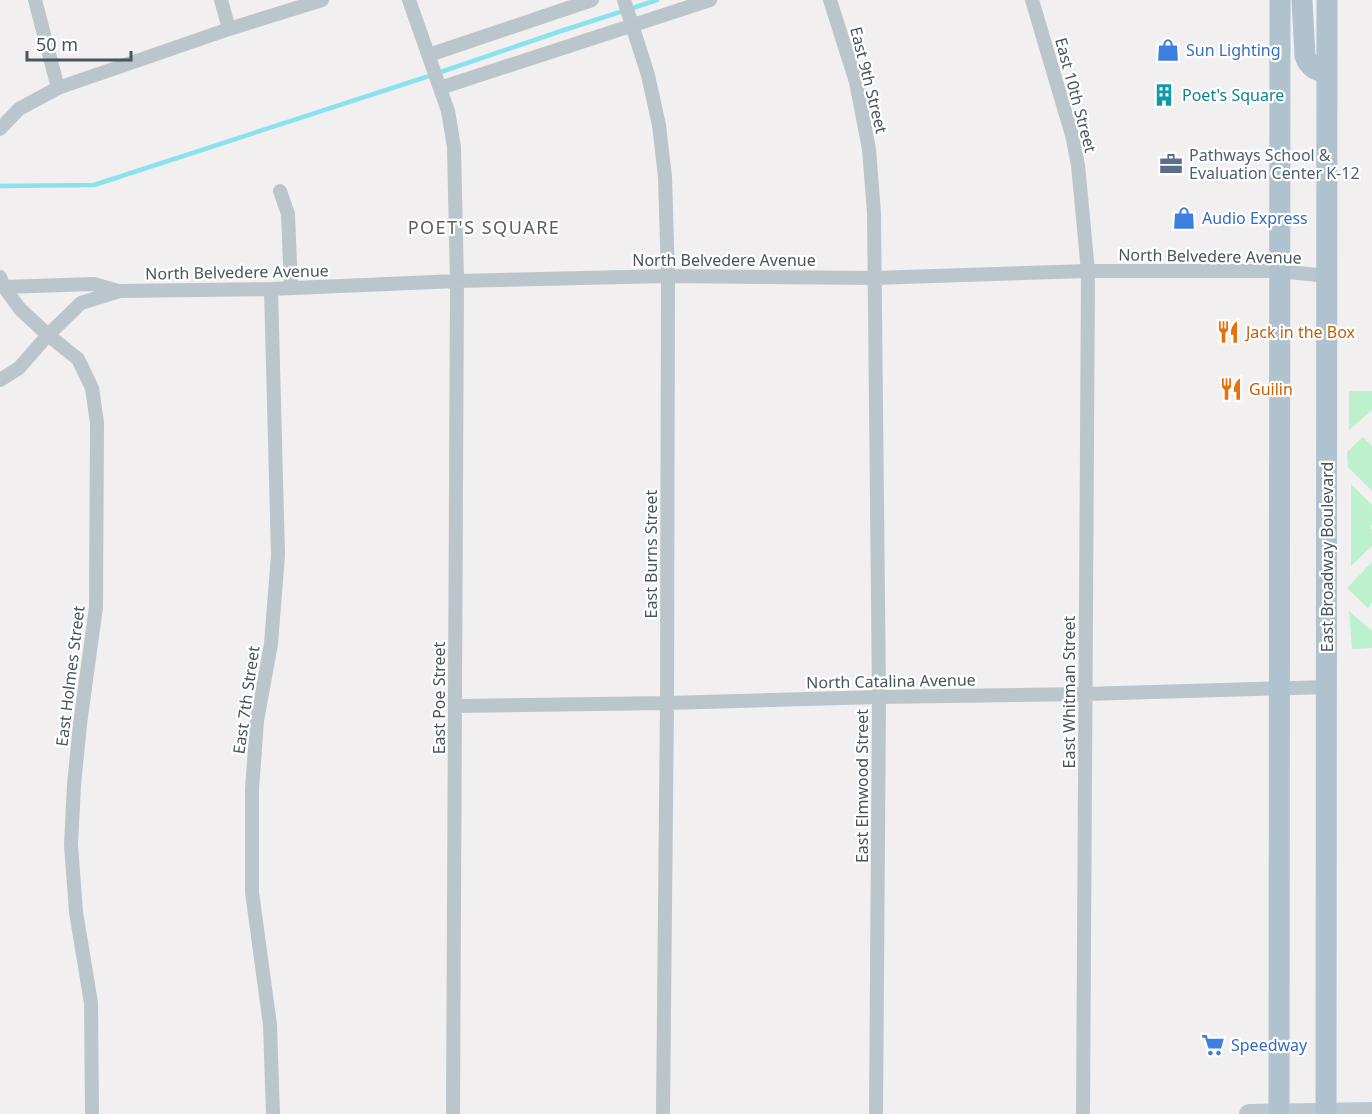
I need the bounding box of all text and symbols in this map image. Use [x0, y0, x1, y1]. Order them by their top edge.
scale bar [27, 24, 130, 62]
street label: East 9th Street [845, 24, 893, 136]
text: 50 m [36, 32, 78, 56]
street label: East 10th Street [1050, 35, 1102, 155]
shop icon: Sun Lighting [1155, 37, 1181, 63]
place label: Sun Lighting [1186, 39, 1281, 61]
building icon: Poet's Square [1151, 82, 1177, 108]
place label: Poet's Square [1182, 84, 1284, 106]
place label: Pathways School & Evaluation Center K-12 [1189, 144, 1360, 184]
office icon: Pathways School & Evaluation Center K-12 [1158, 151, 1184, 177]
shop icon: Audio Express [1171, 205, 1197, 231]
place label: Audio Express [1202, 207, 1308, 229]
district label: POET'S SQUARE [408, 215, 560, 239]
street label: North Belvedere Avenue [1118, 243, 1302, 269]
street label: North Belvedere Avenue [632, 249, 816, 271]
street label: North Belvedere Avenue [145, 259, 329, 285]
restaurant icon: Jack in the Box [1215, 319, 1241, 345]
place label: Jack in the Box [1244, 321, 1356, 343]
restaurant icon: Guilin [1218, 376, 1244, 402]
place label: Guilin [1249, 378, 1293, 400]
street label: East Broadway Boulevard [1316, 462, 1338, 652]
street label: East Burns Street [640, 489, 662, 618]
street label: East Holmes Street [50, 604, 90, 748]
street label: East Whitman Street [1058, 615, 1080, 768]
street label: East Poe Street [428, 641, 450, 754]
street label: East 7th Street [228, 644, 265, 756]
street label: North Catalina Avenue [806, 669, 976, 693]
street label: East Elmwood Street [851, 709, 873, 863]
supermarket icon: Speedway [1200, 1032, 1226, 1058]
place label: Speedway [1231, 1034, 1308, 1056]

